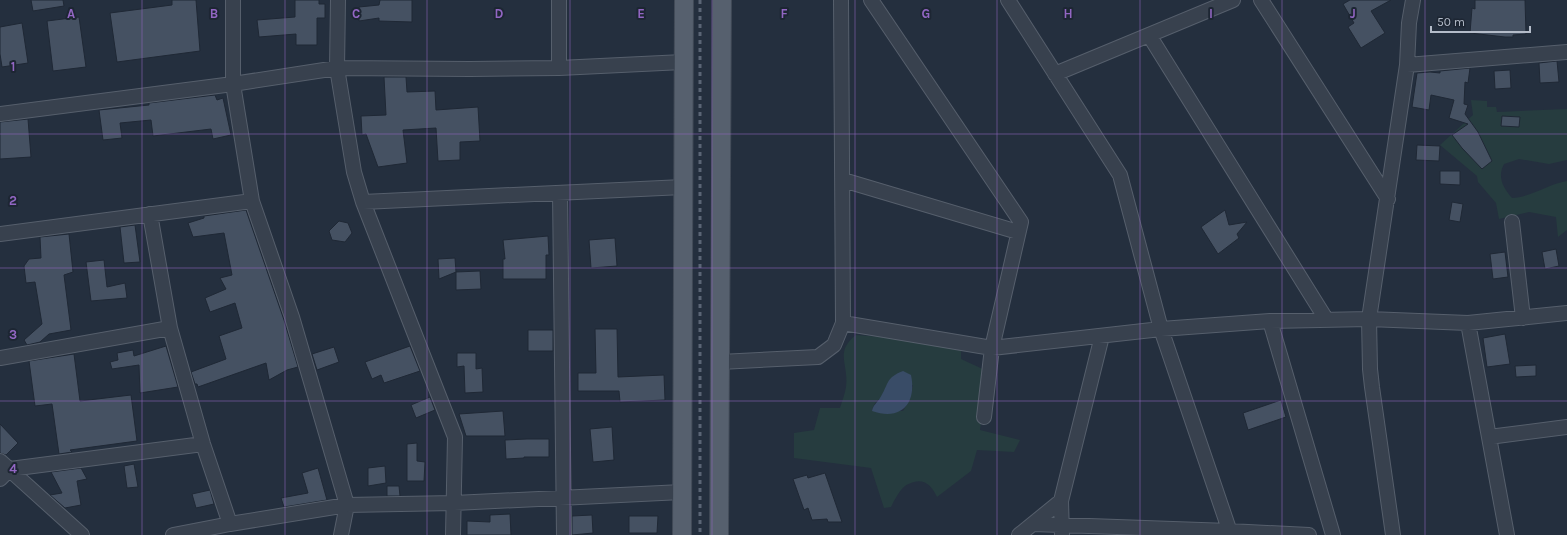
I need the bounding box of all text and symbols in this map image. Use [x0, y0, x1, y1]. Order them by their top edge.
text: A [67, 6, 75, 21]
text: B [210, 6, 218, 21]
text: C [352, 6, 360, 21]
text: D [495, 6, 504, 21]
text: E [637, 6, 645, 21]
text: F [780, 6, 788, 21]
text: G [922, 6, 930, 21]
text: H [1063, 6, 1073, 21]
text: I [1209, 6, 1213, 21]
text: J [1350, 6, 1356, 21]
scale bar [1431, 8, 1530, 34]
text: 50 m [1437, 15, 1465, 29]
text: 1 [11, 59, 15, 74]
text: 2 [9, 193, 17, 208]
text: 3 [9, 327, 17, 342]
text: 4 [9, 461, 17, 476]

